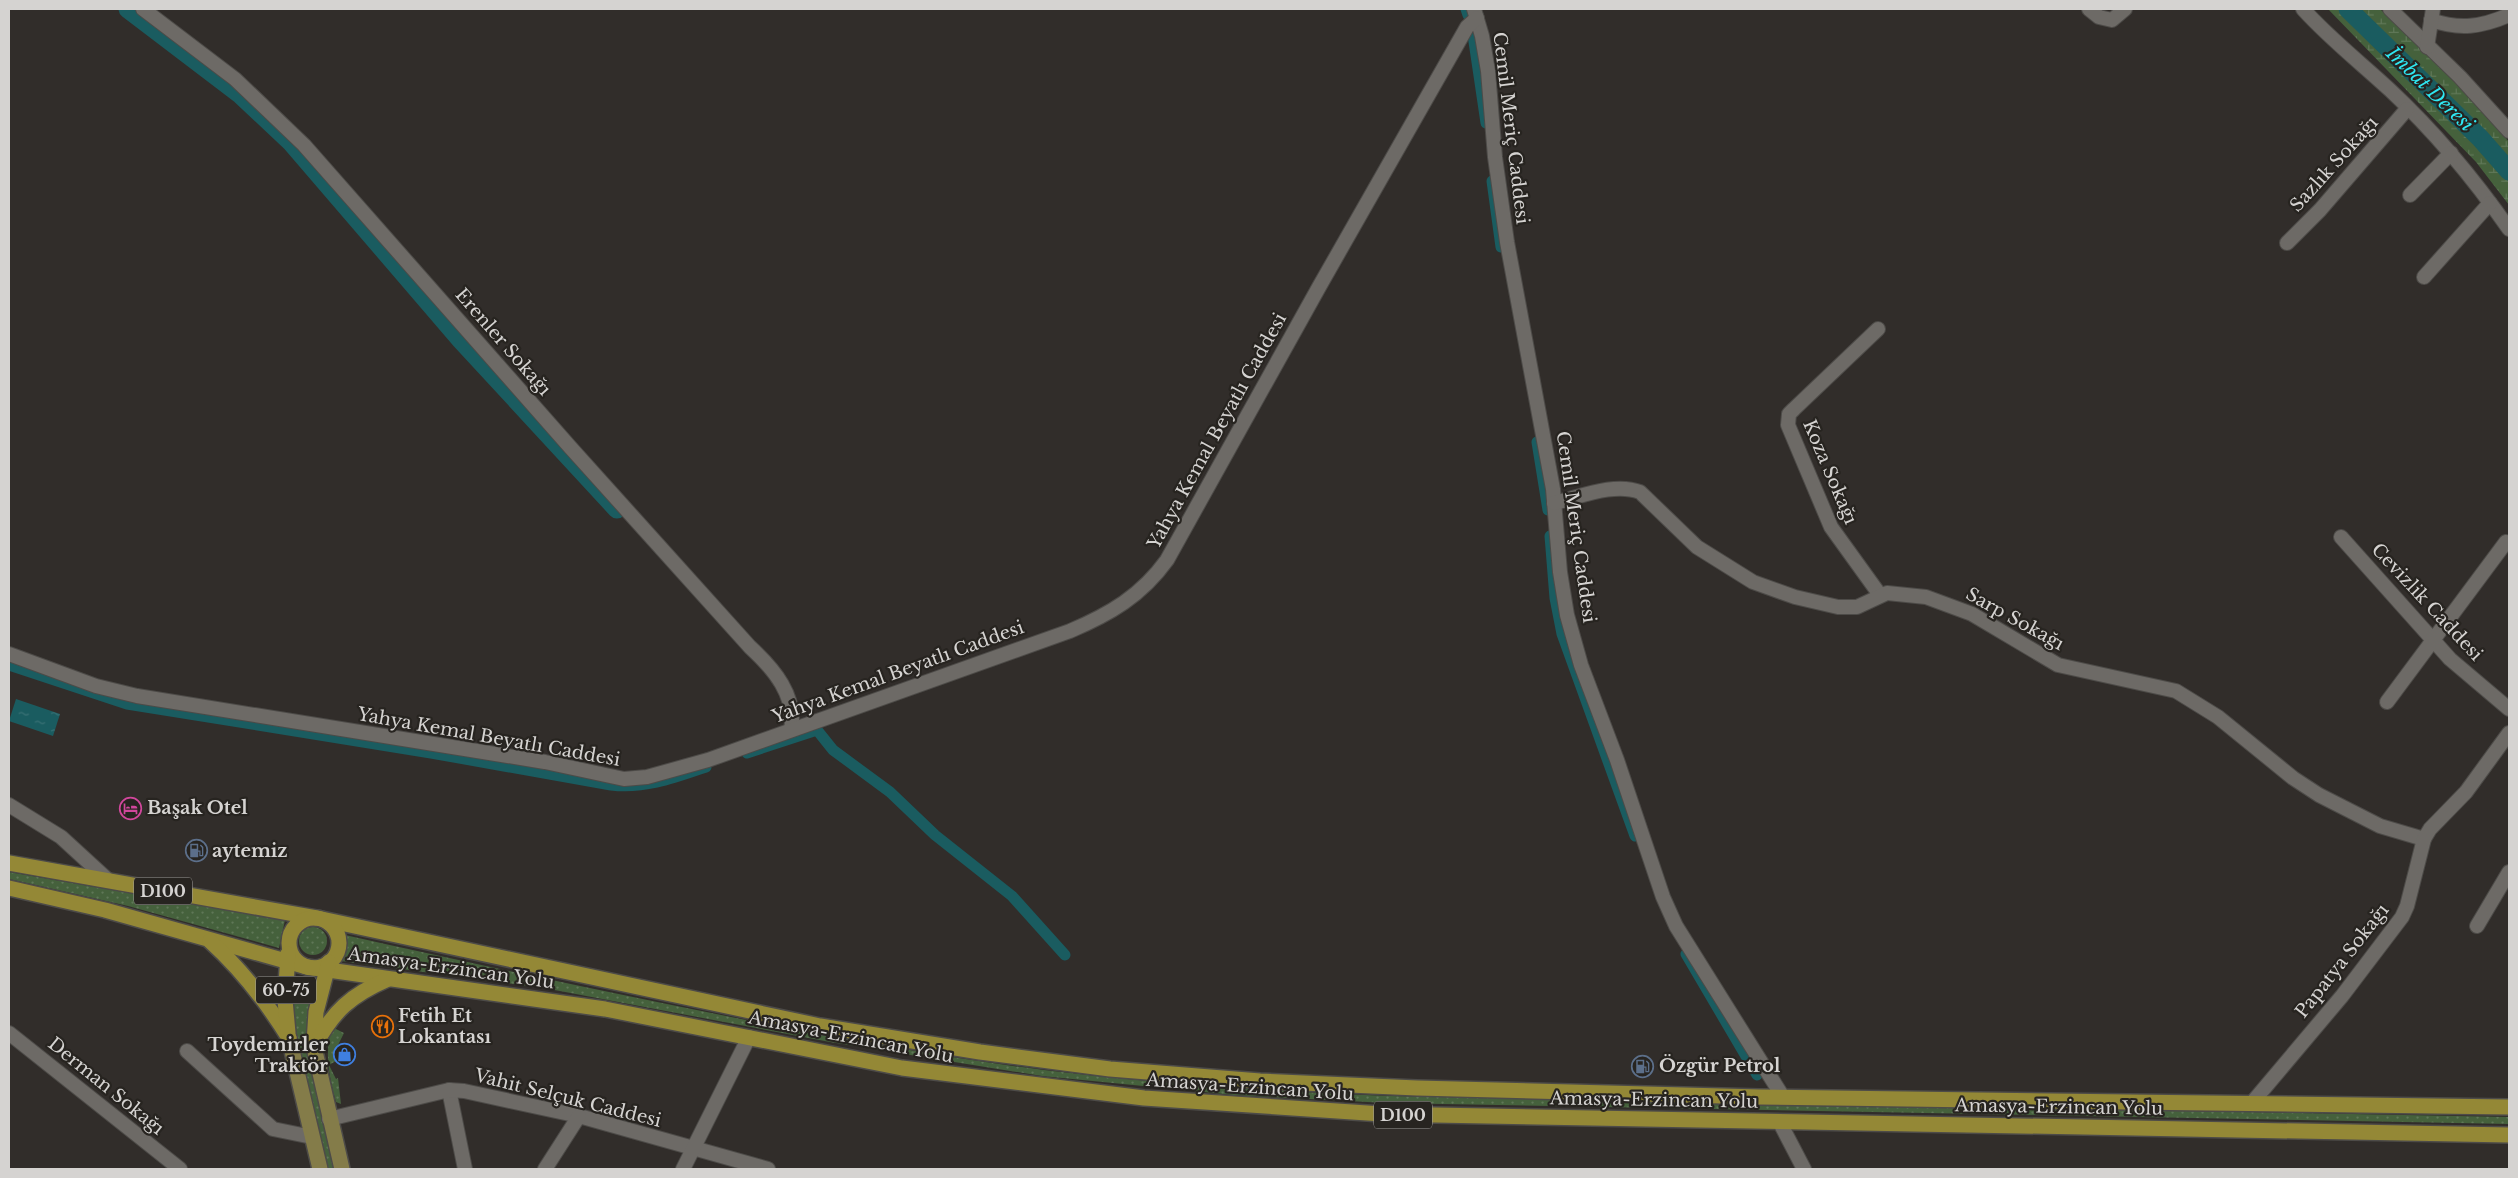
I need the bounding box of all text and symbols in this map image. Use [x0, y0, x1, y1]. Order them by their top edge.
street label: Cemil Meriç Caddesi [1488, 31, 1534, 225]
water label: İmbat Deresi [2381, 41, 2479, 137]
street label: Sazlık Sokağı [2285, 112, 2383, 216]
street label: Erenler Sokağı [450, 284, 556, 400]
street label: Yahya Kemal Beyatlı Caddesi [1142, 309, 1291, 554]
street label: Koza Sokağı [1798, 416, 1862, 528]
street label: Cemil Meriç Caddesi [1552, 430, 1600, 624]
street label: Cevizlik Caddesi [2367, 539, 2487, 665]
street label: Sarp Sokağı [1962, 583, 2068, 655]
street label: Yahya Kemal Beyatlı Caddesi [768, 616, 1027, 728]
street label: Yahya Kemal Beyatlı Caddesi [355, 703, 622, 771]
hotel icon: Başak Otel [119, 796, 143, 820]
place label: Başak Otel [147, 797, 248, 819]
fuel station icon: aytemiz [184, 839, 208, 863]
place label: aytemiz [212, 840, 288, 862]
road number: D100 [134, 878, 192, 904]
street label: Papatya Sokağı [2291, 900, 2393, 1022]
street label: Amasya-Erzincan Yolu [345, 942, 556, 993]
road number: 60-75 [256, 976, 316, 1004]
place label: Fetih Et Lokantası [398, 1005, 491, 1048]
street label: Amasya-Erzincan Yolu [746, 1006, 955, 1068]
restaurant icon: Fetih Et Lokantası [370, 1014, 394, 1038]
street label: Derman Sokağı [43, 1032, 169, 1140]
place label: Toydemirler Traktör [208, 1034, 328, 1077]
shop icon: Toydemirler Traktör [332, 1043, 356, 1067]
fuel station icon: Özgür Petrol [1631, 1054, 1655, 1078]
place label: Özgür Petrol [1659, 1054, 1781, 1077]
street label: Vahit Selçuk Caddesi [471, 1064, 664, 1132]
street label: Amasya-Erzincan Yolu [1144, 1069, 1355, 1105]
street label: Amasya-Erzincan Yolu [1549, 1087, 1758, 1113]
street label: Amasya-Erzincan Yolu [1954, 1094, 2163, 1120]
road number: D100 [1374, 1102, 1432, 1128]

